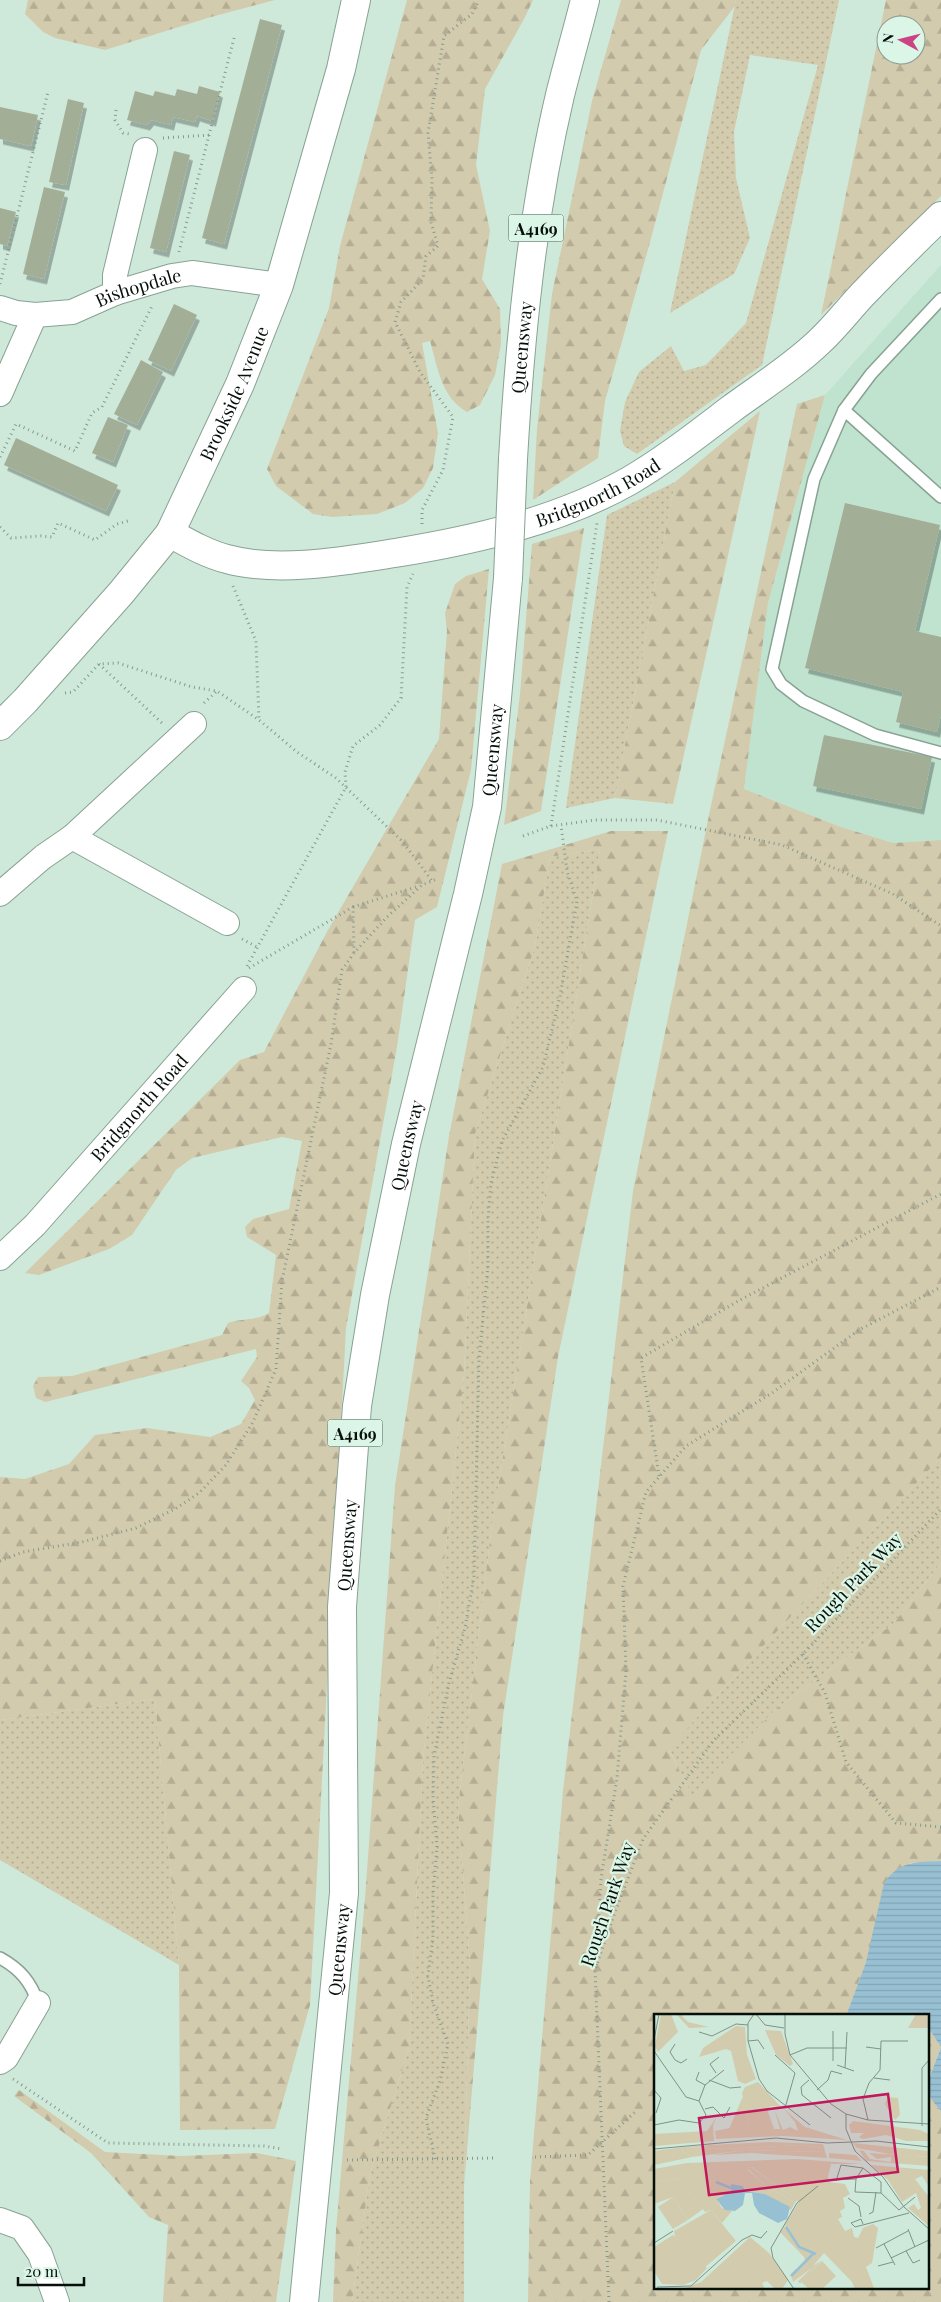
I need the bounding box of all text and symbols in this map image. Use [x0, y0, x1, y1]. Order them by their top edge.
north arrow [876, 15, 926, 65]
text: N [878, 32, 898, 45]
road number: A4169 [508, 214, 564, 242]
street label: Bishopdale [91, 263, 183, 312]
street label: Queensway [505, 300, 538, 394]
street label: Brookside Avenue [194, 323, 274, 464]
street label: Bridgnorth Road [533, 452, 665, 532]
street label: Queensway [476, 703, 508, 797]
street label: Bridgnorth Road [85, 1048, 193, 1166]
street label: Queensway [385, 1097, 429, 1193]
road number: A4169 [328, 1420, 382, 1446]
street label: Queensway [331, 1498, 362, 1592]
street label: Rough Park Way [799, 1527, 907, 1637]
street label: Rough Park Way [574, 1838, 640, 1970]
street label: Queensway [322, 1902, 355, 1997]
inset map [654, 2014, 928, 2290]
scale bar [18, 2254, 84, 2286]
text: 20 m [25, 2261, 59, 2281]

